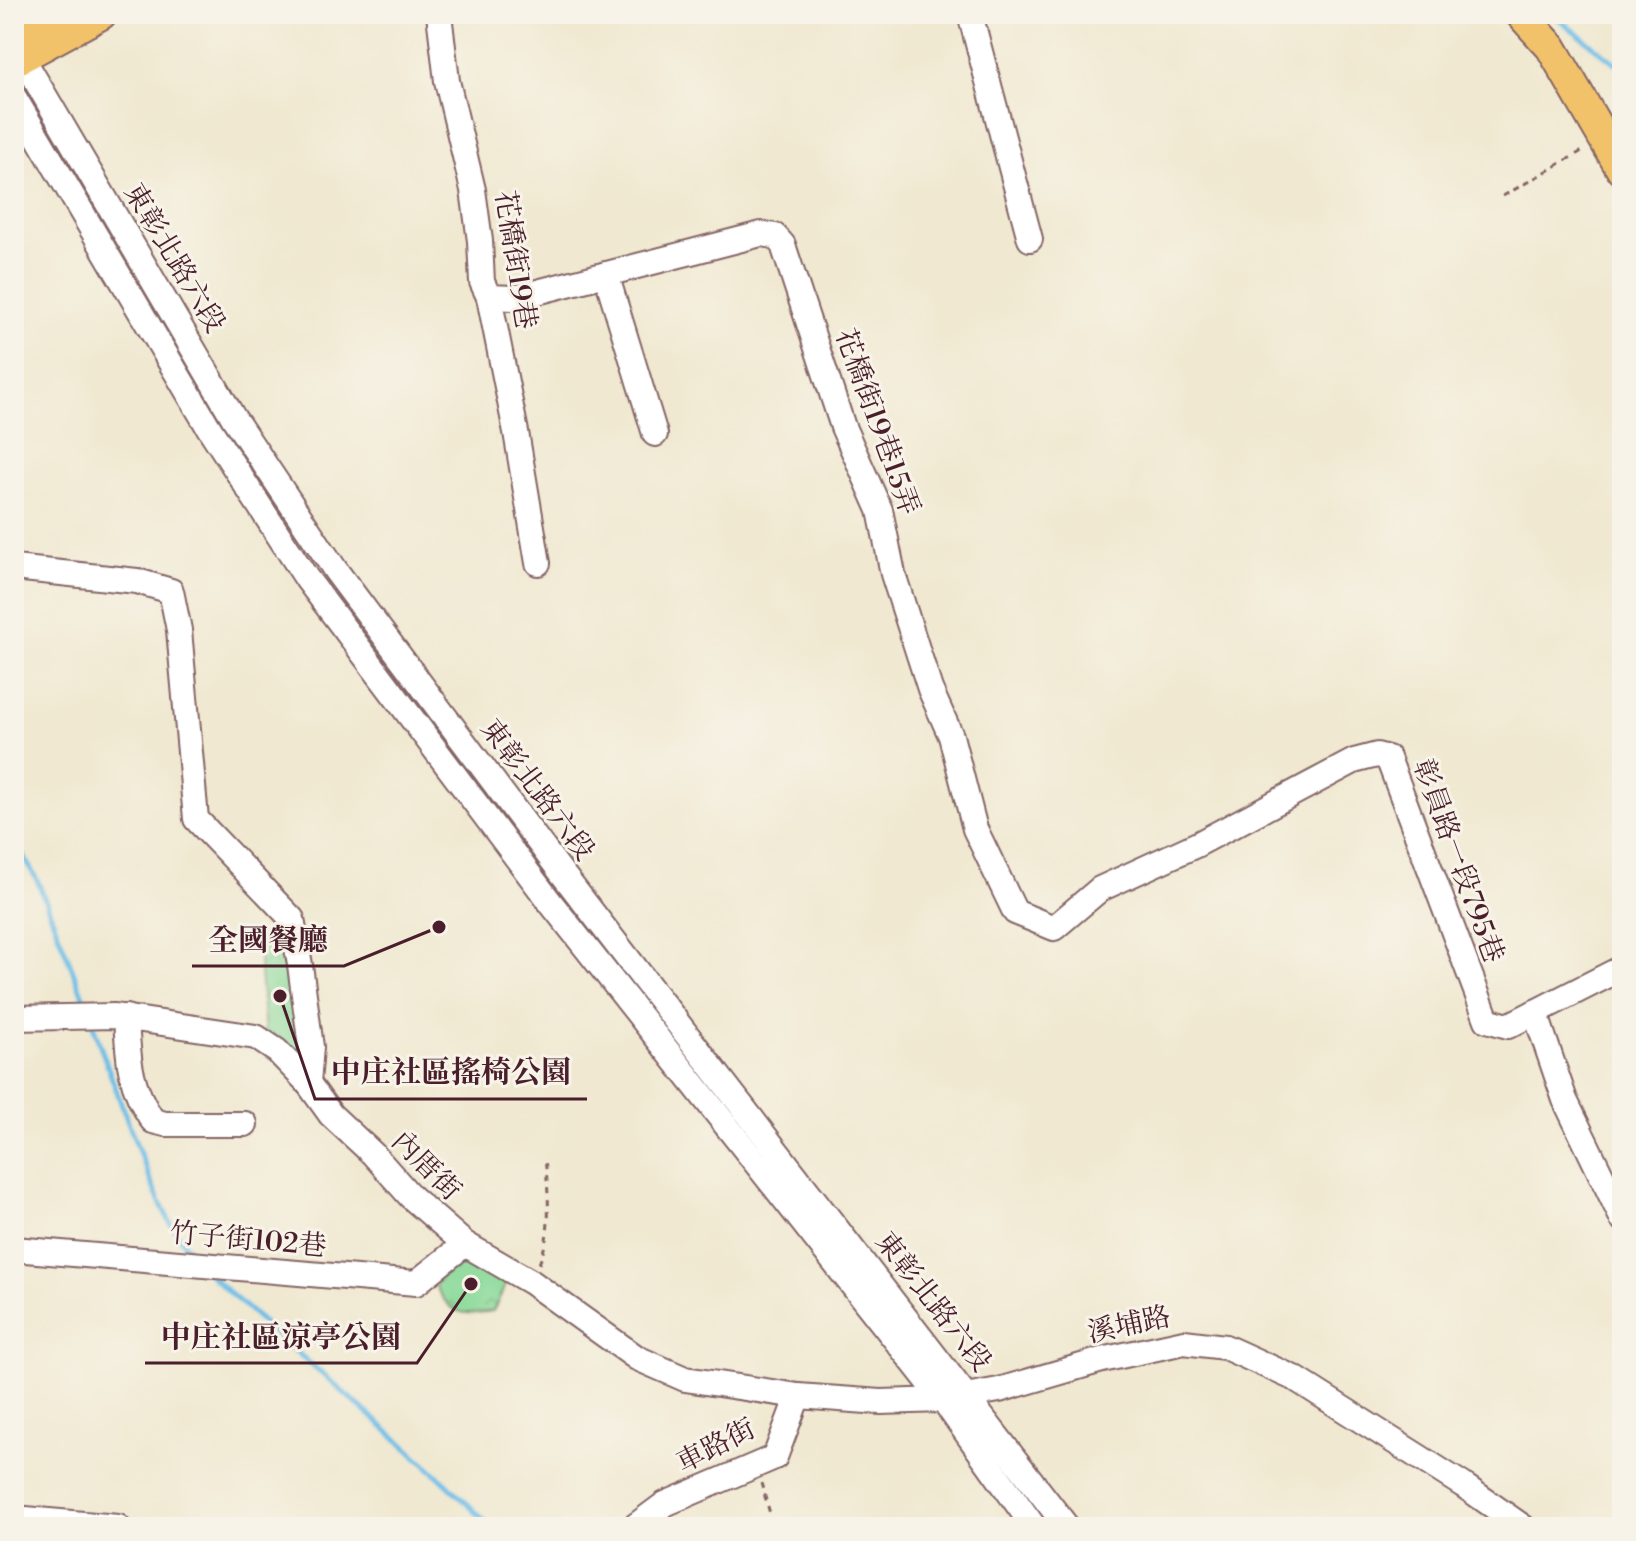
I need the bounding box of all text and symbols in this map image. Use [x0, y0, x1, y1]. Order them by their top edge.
street label: 東彰北路六段 [116, 177, 232, 339]
street label: 花橋街19巷 [487, 188, 543, 332]
street label: 花橋街19巷15弄 [827, 324, 927, 520]
street label: 東彰北路六段 [472, 712, 602, 868]
street label: 彰員路一段795巷 [1405, 754, 1511, 968]
callout: 全國餐廳 [192, 912, 344, 966]
text: 全國餐廳 [208, 922, 328, 960]
callout: 中庄社區搖椅公園 [315, 1045, 587, 1099]
text: 中庄社區搖椅公園 [331, 1054, 571, 1092]
street label: 內厝街 [384, 1124, 468, 1208]
street label: 竹子街102巷 [168, 1216, 328, 1264]
street label: 東彰北路六段 [867, 1225, 999, 1379]
street label: 溪埔路 [1084, 1299, 1174, 1351]
callout: 中庄社區涼亭公園 [145, 1309, 417, 1363]
text: 中庄社區涼亭公園 [161, 1319, 401, 1357]
street label: 車路街 [671, 1411, 761, 1481]

